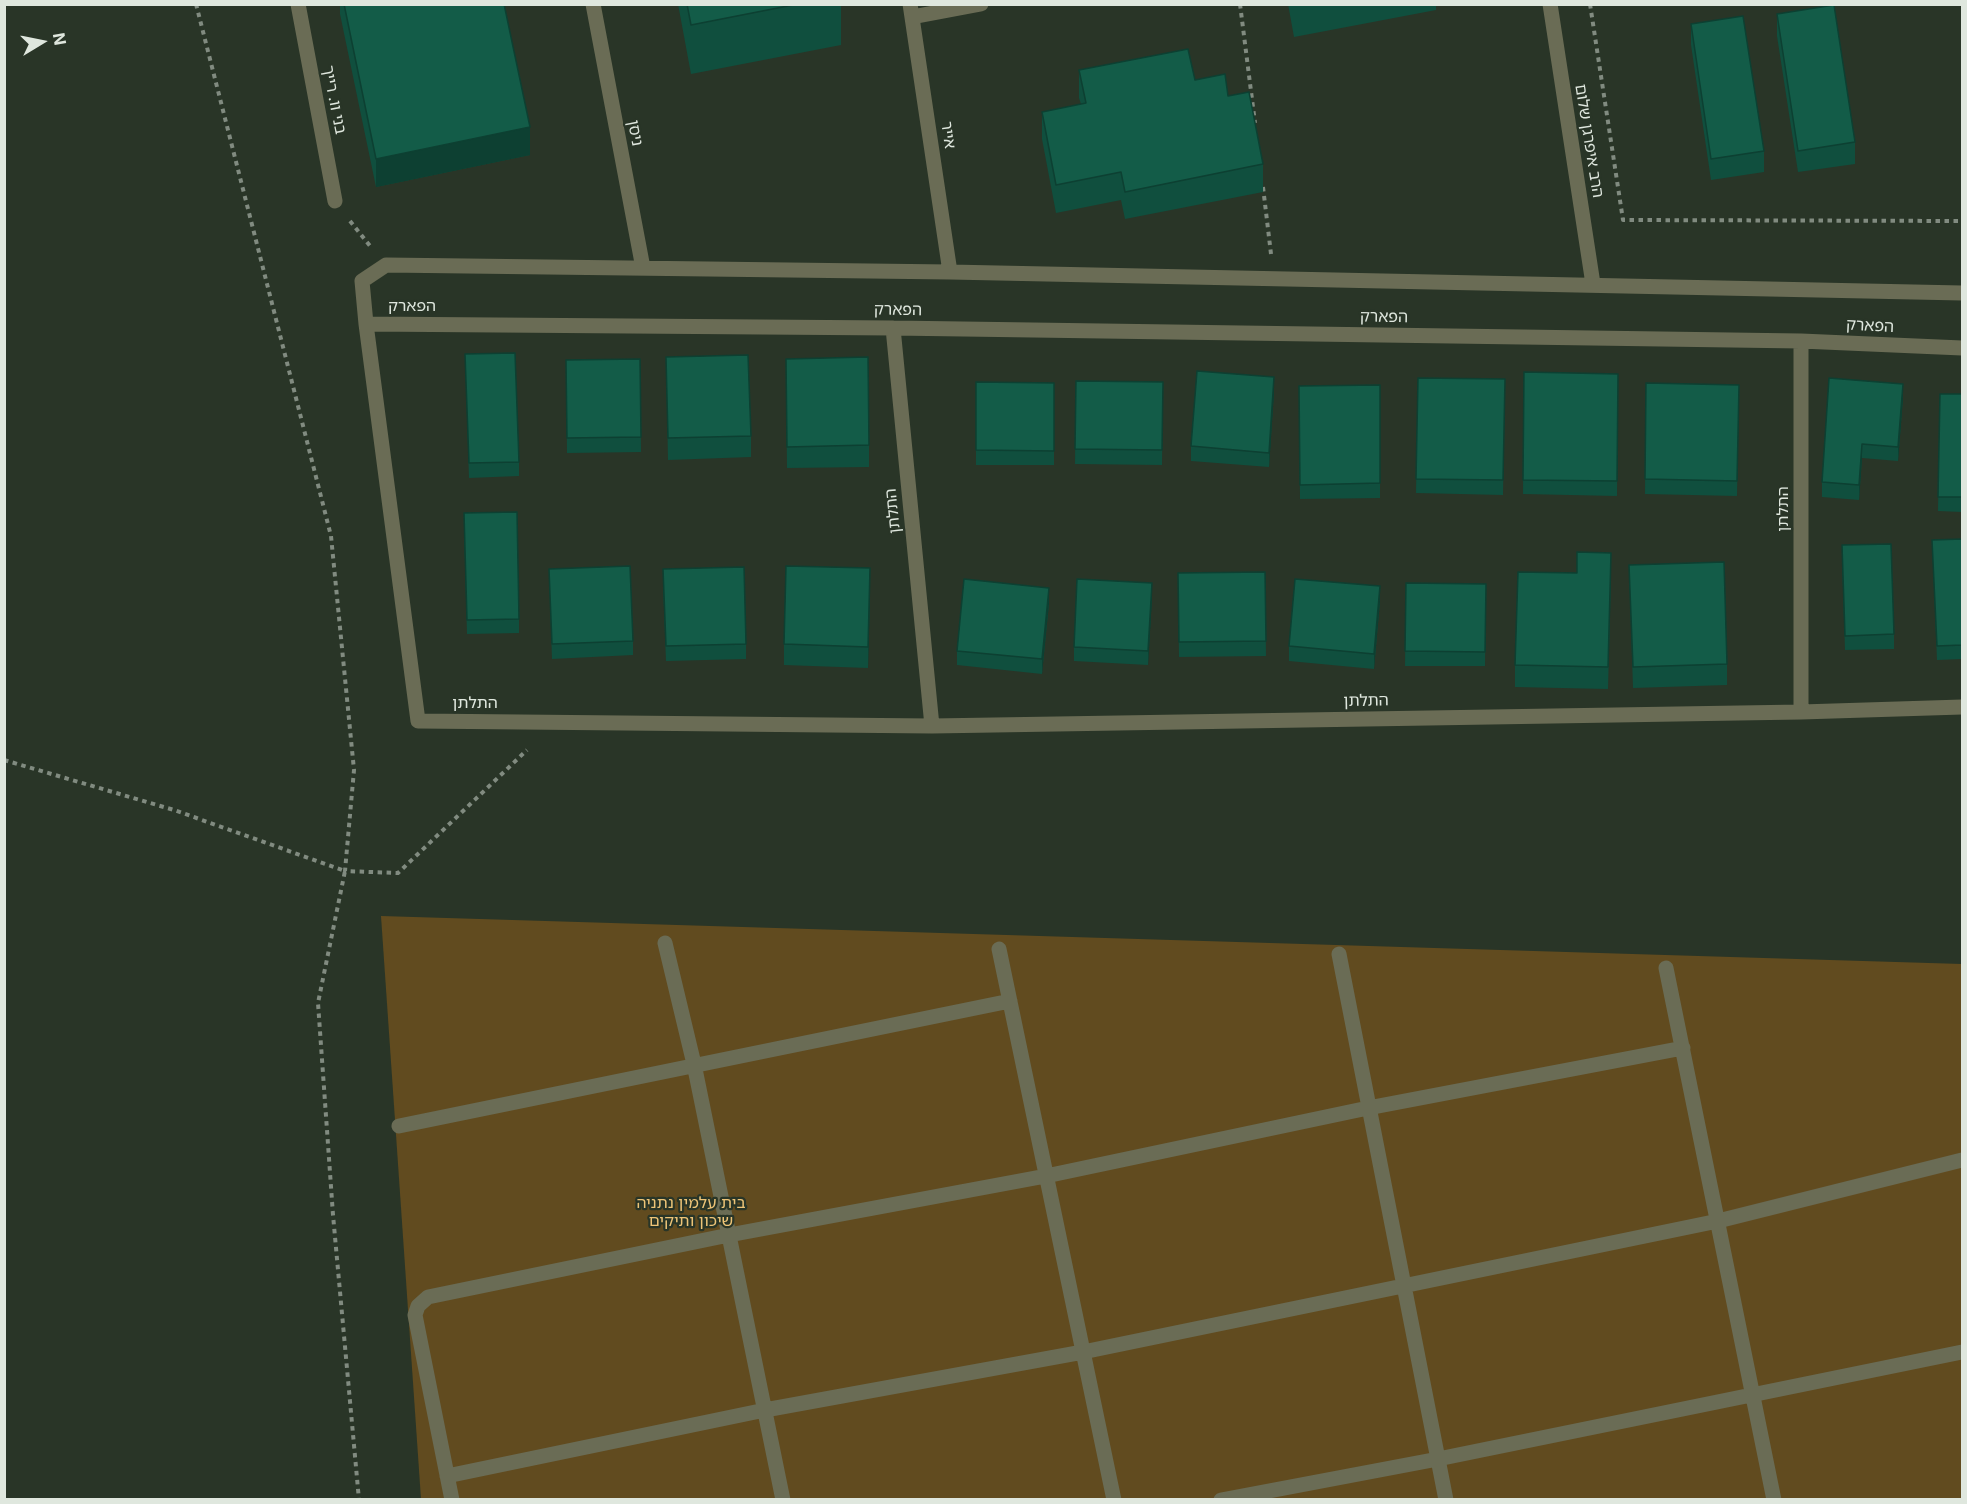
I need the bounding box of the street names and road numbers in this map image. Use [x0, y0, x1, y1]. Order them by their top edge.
street label: בני וו. רייך [318, 64, 350, 136]
street label: הרב איפרגן שלום [1571, 83, 1607, 199]
street label: ניסן [623, 118, 647, 148]
street label: אייר [937, 120, 959, 150]
street label: הפארק [388, 296, 436, 316]
street label: הפארק [874, 300, 922, 320]
street label: הפארק [1360, 307, 1408, 327]
street label: הפארק [1845, 315, 1895, 337]
street label: התלתן [1773, 486, 1793, 532]
street label: התלתן [881, 487, 905, 535]
street label: התלתן [1343, 691, 1389, 711]
street label: התלתן [452, 693, 498, 713]

